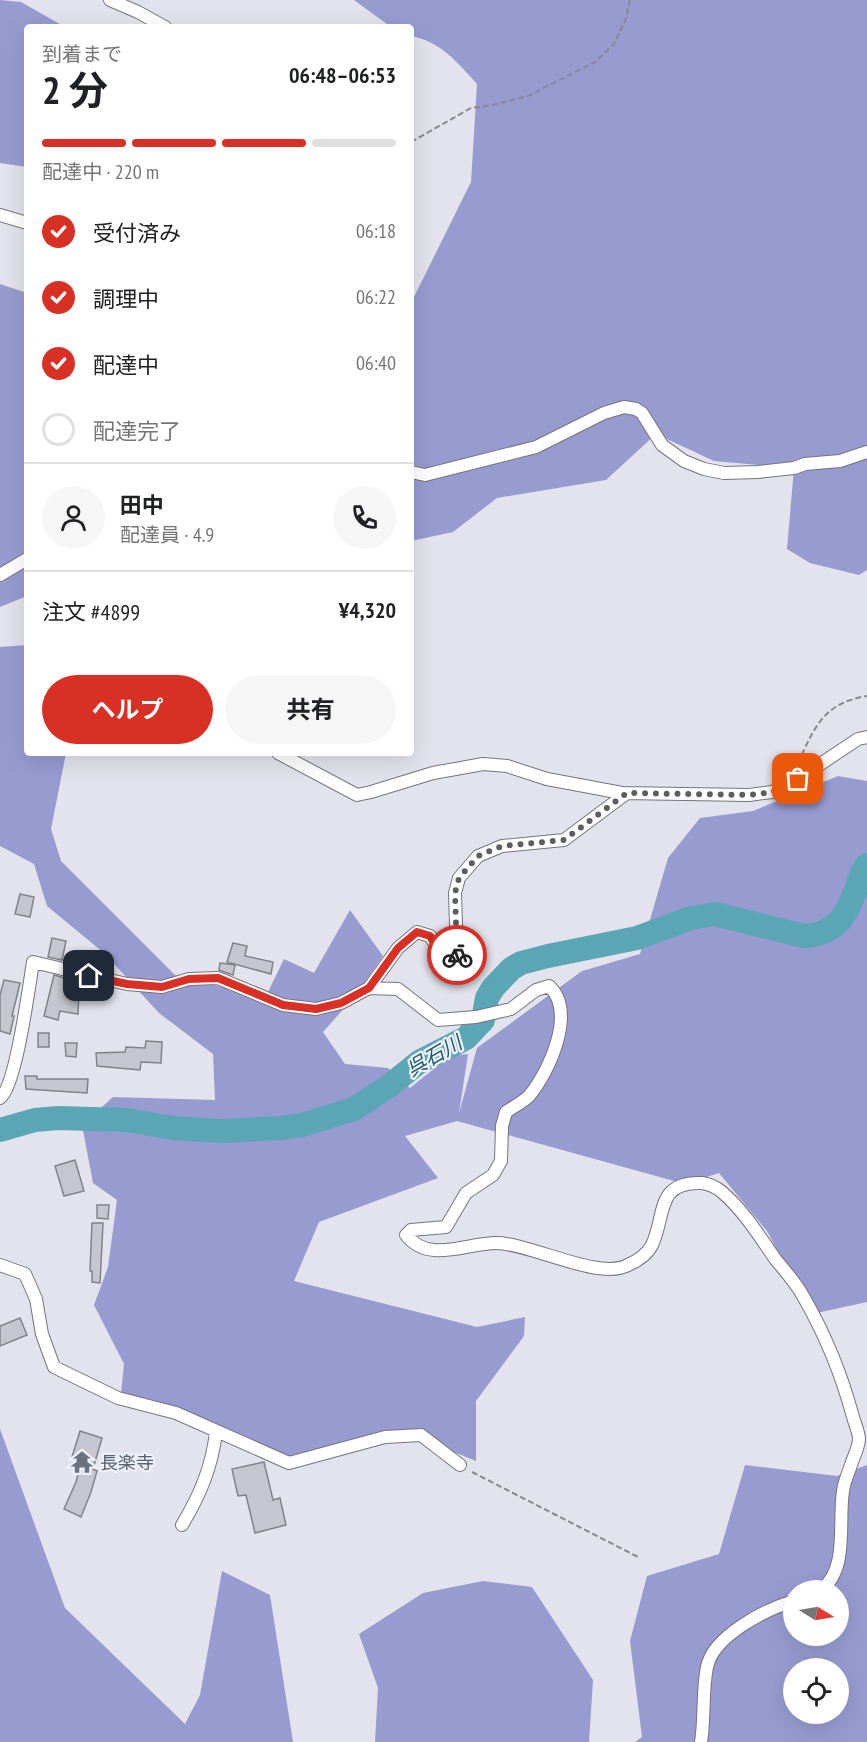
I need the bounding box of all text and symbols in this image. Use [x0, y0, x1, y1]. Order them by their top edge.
text: 到着まで [42, 41, 122, 67]
text: 06:48–06:53 [289, 61, 396, 89]
text: 2 分 [42, 64, 108, 115]
text: 配達中 · 220 m [42, 159, 159, 185]
icon: check [42, 215, 75, 248]
text: 06:18 [356, 218, 396, 244]
text: 受付済み [93, 219, 181, 247]
icon: check [42, 281, 75, 314]
text: 06:22 [356, 284, 396, 310]
text: 調理中 [93, 285, 159, 313]
icon: check [42, 347, 75, 380]
text: 06:40 [356, 350, 396, 376]
text: 配達中 [93, 351, 159, 379]
text: 配達完了 [93, 417, 181, 445]
button: person [42, 486, 105, 549]
button: phone [333, 486, 396, 549]
text: 田中 [120, 491, 164, 519]
text: 配達員 · 4.9 [120, 522, 214, 548]
text: ¥4,320 [339, 596, 396, 624]
text: 注文 #4899 [42, 598, 140, 626]
button: ヘルプ [42, 675, 213, 744]
button: 共有 [225, 675, 396, 744]
pin [772, 753, 823, 804]
icon: bag [781, 762, 814, 795]
courier [427, 925, 487, 985]
icon: bike [441, 939, 474, 972]
pin [63, 950, 114, 1001]
icon: home [72, 959, 105, 992]
water label: 呉石川 [402, 1029, 468, 1082]
temple icon: 長楽寺 [69, 1449, 95, 1475]
place label: 長楽寺 [100, 1451, 154, 1474]
north arrow [783, 1580, 849, 1646]
map controls [783, 1580, 849, 1724]
button: locate [783, 1658, 849, 1724]

